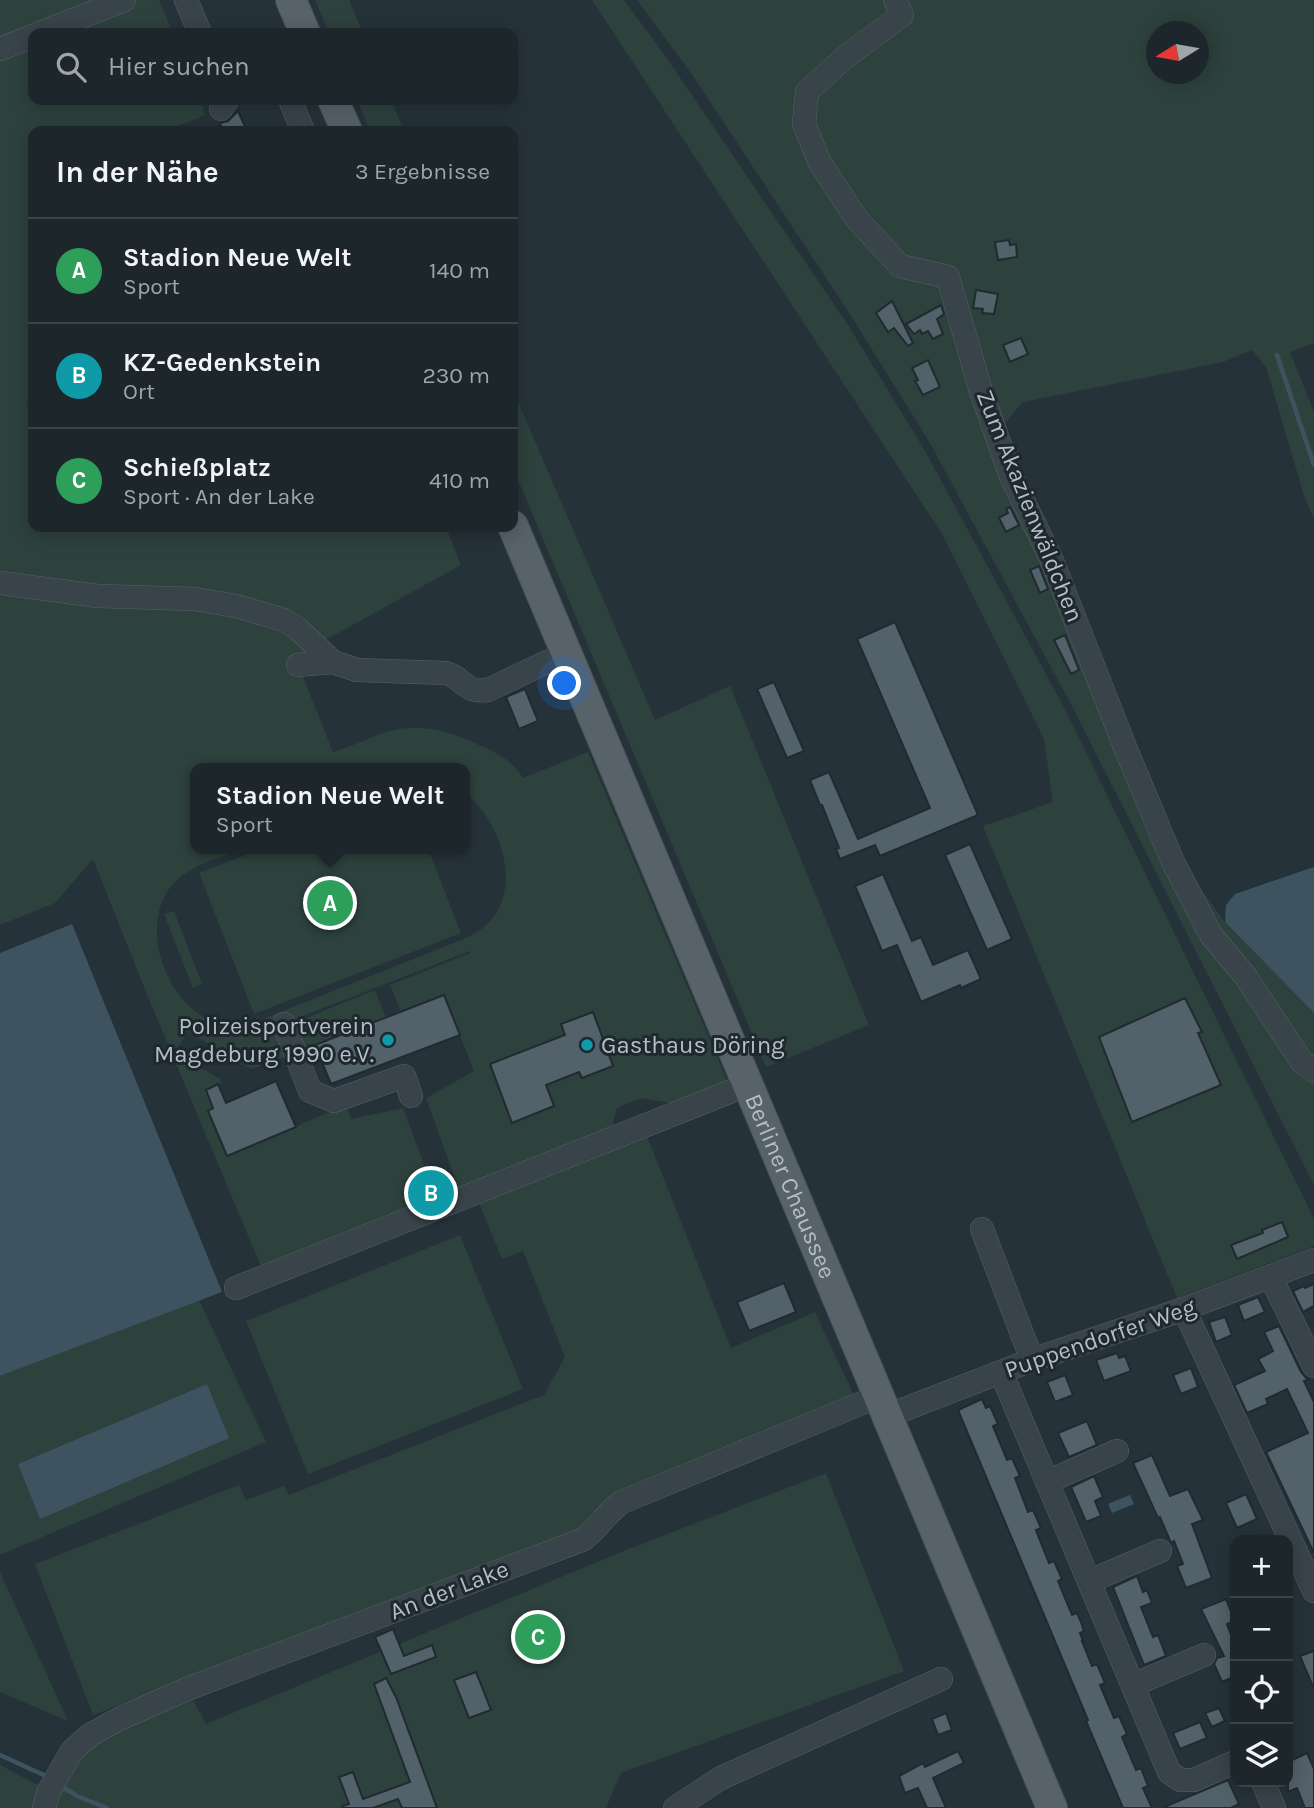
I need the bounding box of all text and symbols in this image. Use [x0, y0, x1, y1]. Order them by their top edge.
north arrow [1146, 21, 1209, 84]
search box [28, 28, 518, 105]
icon: search [52, 48, 90, 86]
text: Hier suchen [108, 51, 250, 82]
text: In der Nähe [56, 154, 219, 190]
text: 3 Ergebnisse [355, 158, 490, 185]
text: Stadion Neue Welt [123, 242, 352, 273]
text: A [72, 257, 86, 284]
text: 140 m [429, 257, 490, 284]
text: Sport [123, 273, 180, 300]
text: KZ-Gedenkstein [123, 347, 321, 378]
text: B [72, 362, 86, 389]
text: 230 m [422, 362, 490, 389]
text: Ort [123, 378, 155, 405]
street label: Zum Akazienwäldchen [971, 386, 1089, 626]
text: Schießplatz [123, 452, 271, 483]
text: C [72, 467, 86, 494]
text: 410 m [429, 467, 490, 494]
text: Sport · An der Lake [123, 483, 315, 510]
your location [547, 666, 581, 700]
popup [190, 763, 470, 854]
text: Stadion Neue Welt [216, 780, 444, 811]
text: Sport [216, 811, 273, 838]
pin: A [307, 877, 353, 929]
place label: Polizeisportverein Magdeburg 1990 e.V. [154, 1012, 374, 1068]
place label: Gasthaus Döring [601, 1031, 785, 1059]
marker: Polizeisportverein Magdeburg 1990 e.V. [380, 1032, 396, 1048]
marker: Gasthaus Döring [579, 1037, 595, 1053]
street label: Berliner Chaussee [739, 1089, 842, 1283]
pin: B [408, 1167, 454, 1219]
street label: Puppendorfer Weg [1001, 1292, 1200, 1384]
map controls [1230, 1535, 1293, 1787]
button: + [1230, 1535, 1293, 1598]
street label: An der Lake [386, 1554, 512, 1626]
button: − [1230, 1598, 1293, 1661]
pin: C [515, 1611, 561, 1663]
button: locate [1230, 1661, 1293, 1724]
button: layers [1230, 1724, 1293, 1787]

